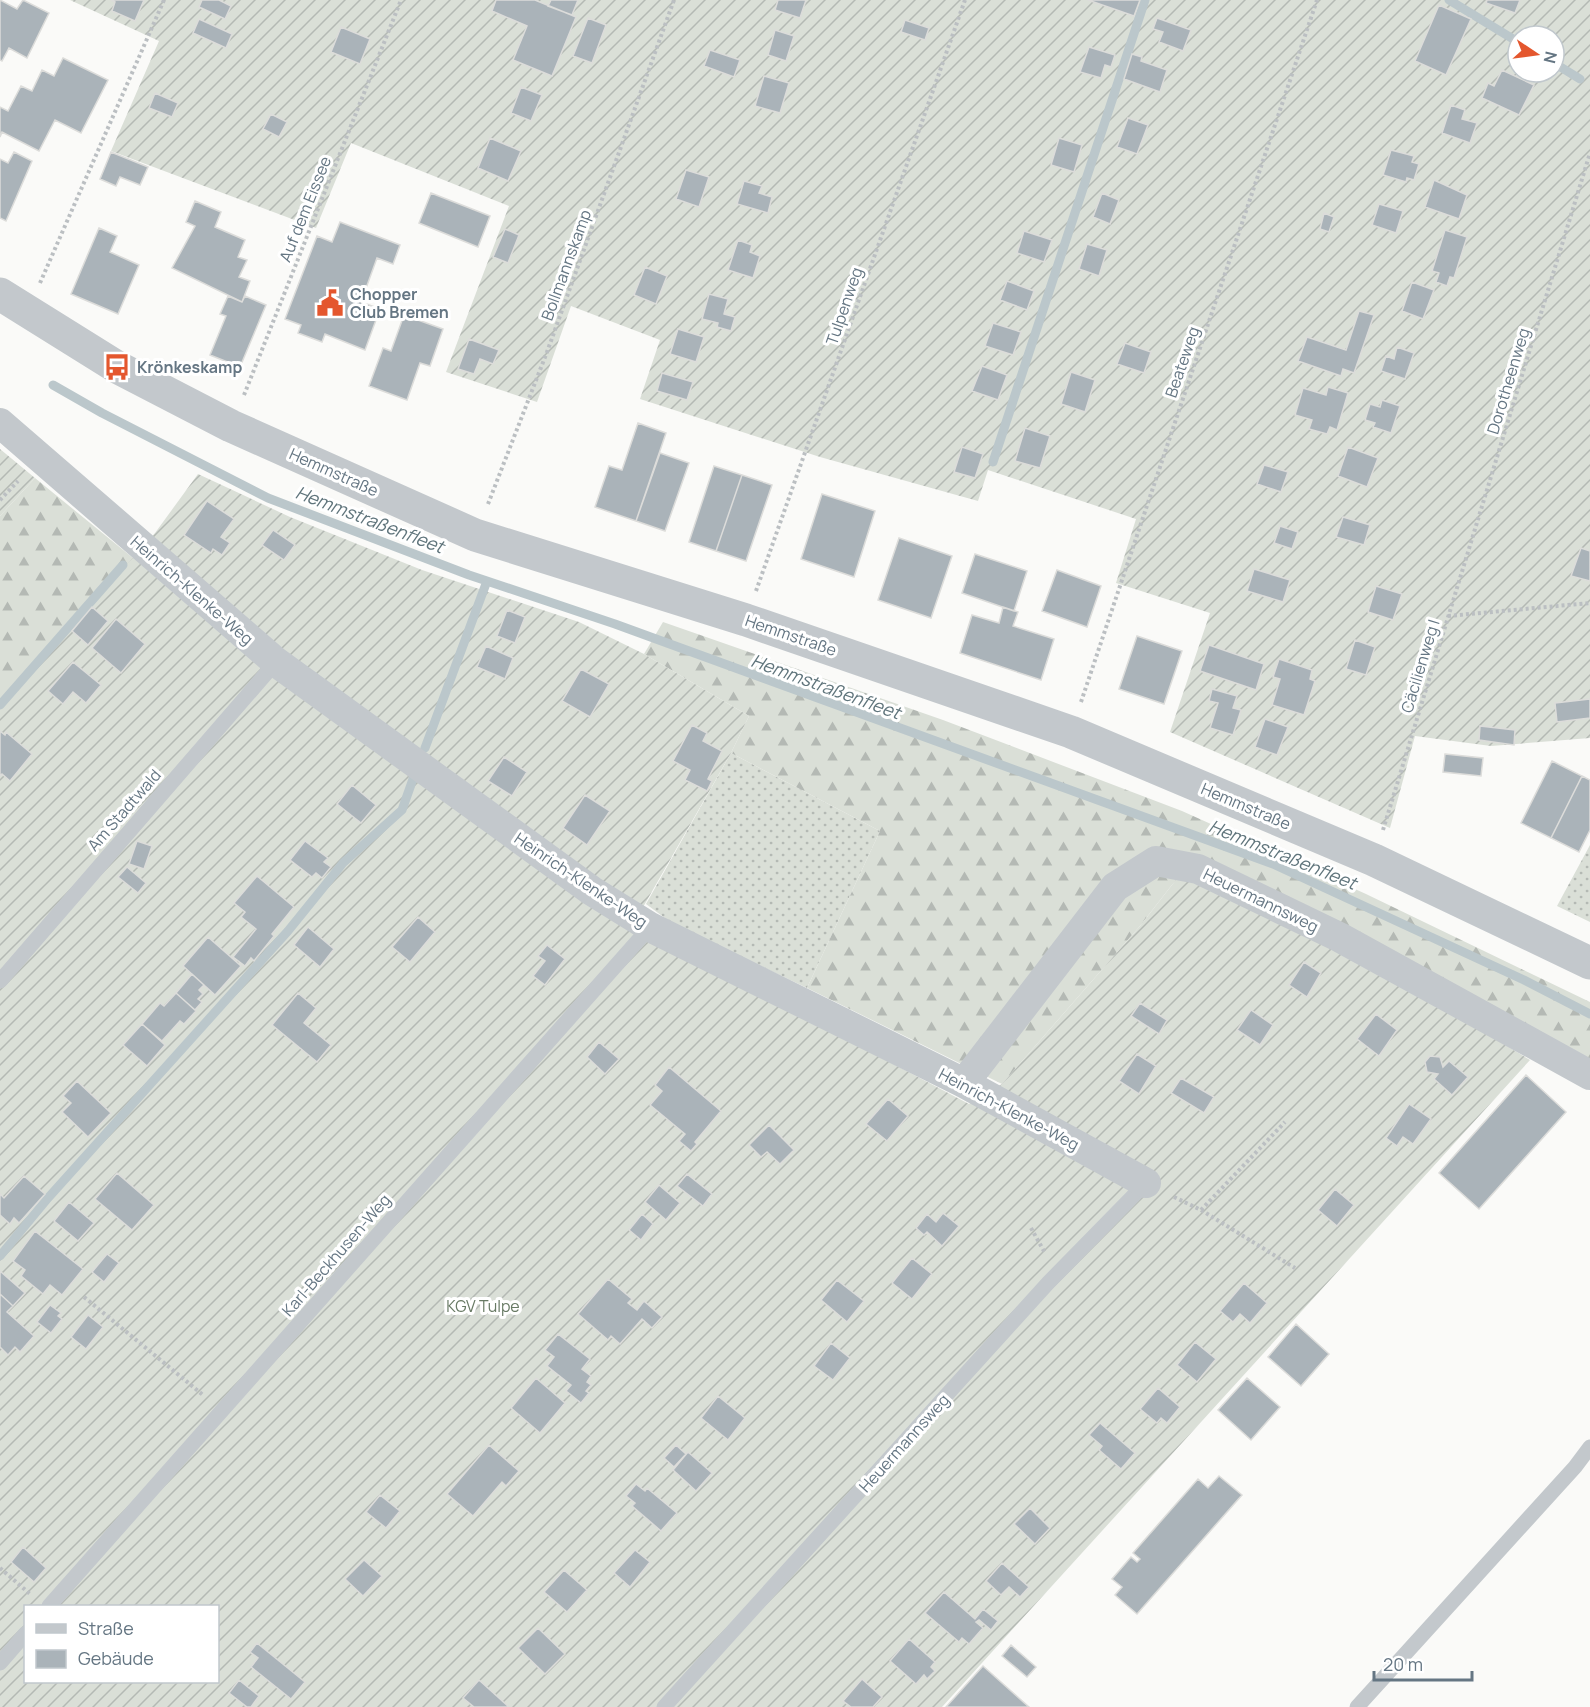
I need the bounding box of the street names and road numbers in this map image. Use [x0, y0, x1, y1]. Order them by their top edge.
street label: Auf dem Eissee [274, 153, 336, 265]
street label: Bollmannskamp [536, 207, 596, 323]
street label: Tulpenweg [820, 264, 868, 348]
street label: Beateweg [1160, 324, 1204, 400]
street label: Dorotheenweg [1481, 325, 1535, 437]
street label: Hemmstraße [286, 443, 382, 501]
street label: Heinrich-Klenke-Weg [126, 531, 258, 649]
street label: Hemmstraße [742, 609, 840, 661]
street label: Cäcilienweg I [1395, 617, 1445, 715]
street label: Am Stadtwald [82, 764, 166, 856]
street label: Hemmstraße [1198, 777, 1294, 835]
street label: Heinrich-Klenke-Weg [510, 827, 652, 933]
street label: Heuermannsweg [1200, 863, 1322, 937]
street label: Heinrich-Klenke-Weg [935, 1063, 1083, 1155]
street label: Karl-Beckhusen-Weg [277, 1189, 395, 1321]
street label: Heuermannsweg [854, 1389, 954, 1497]

